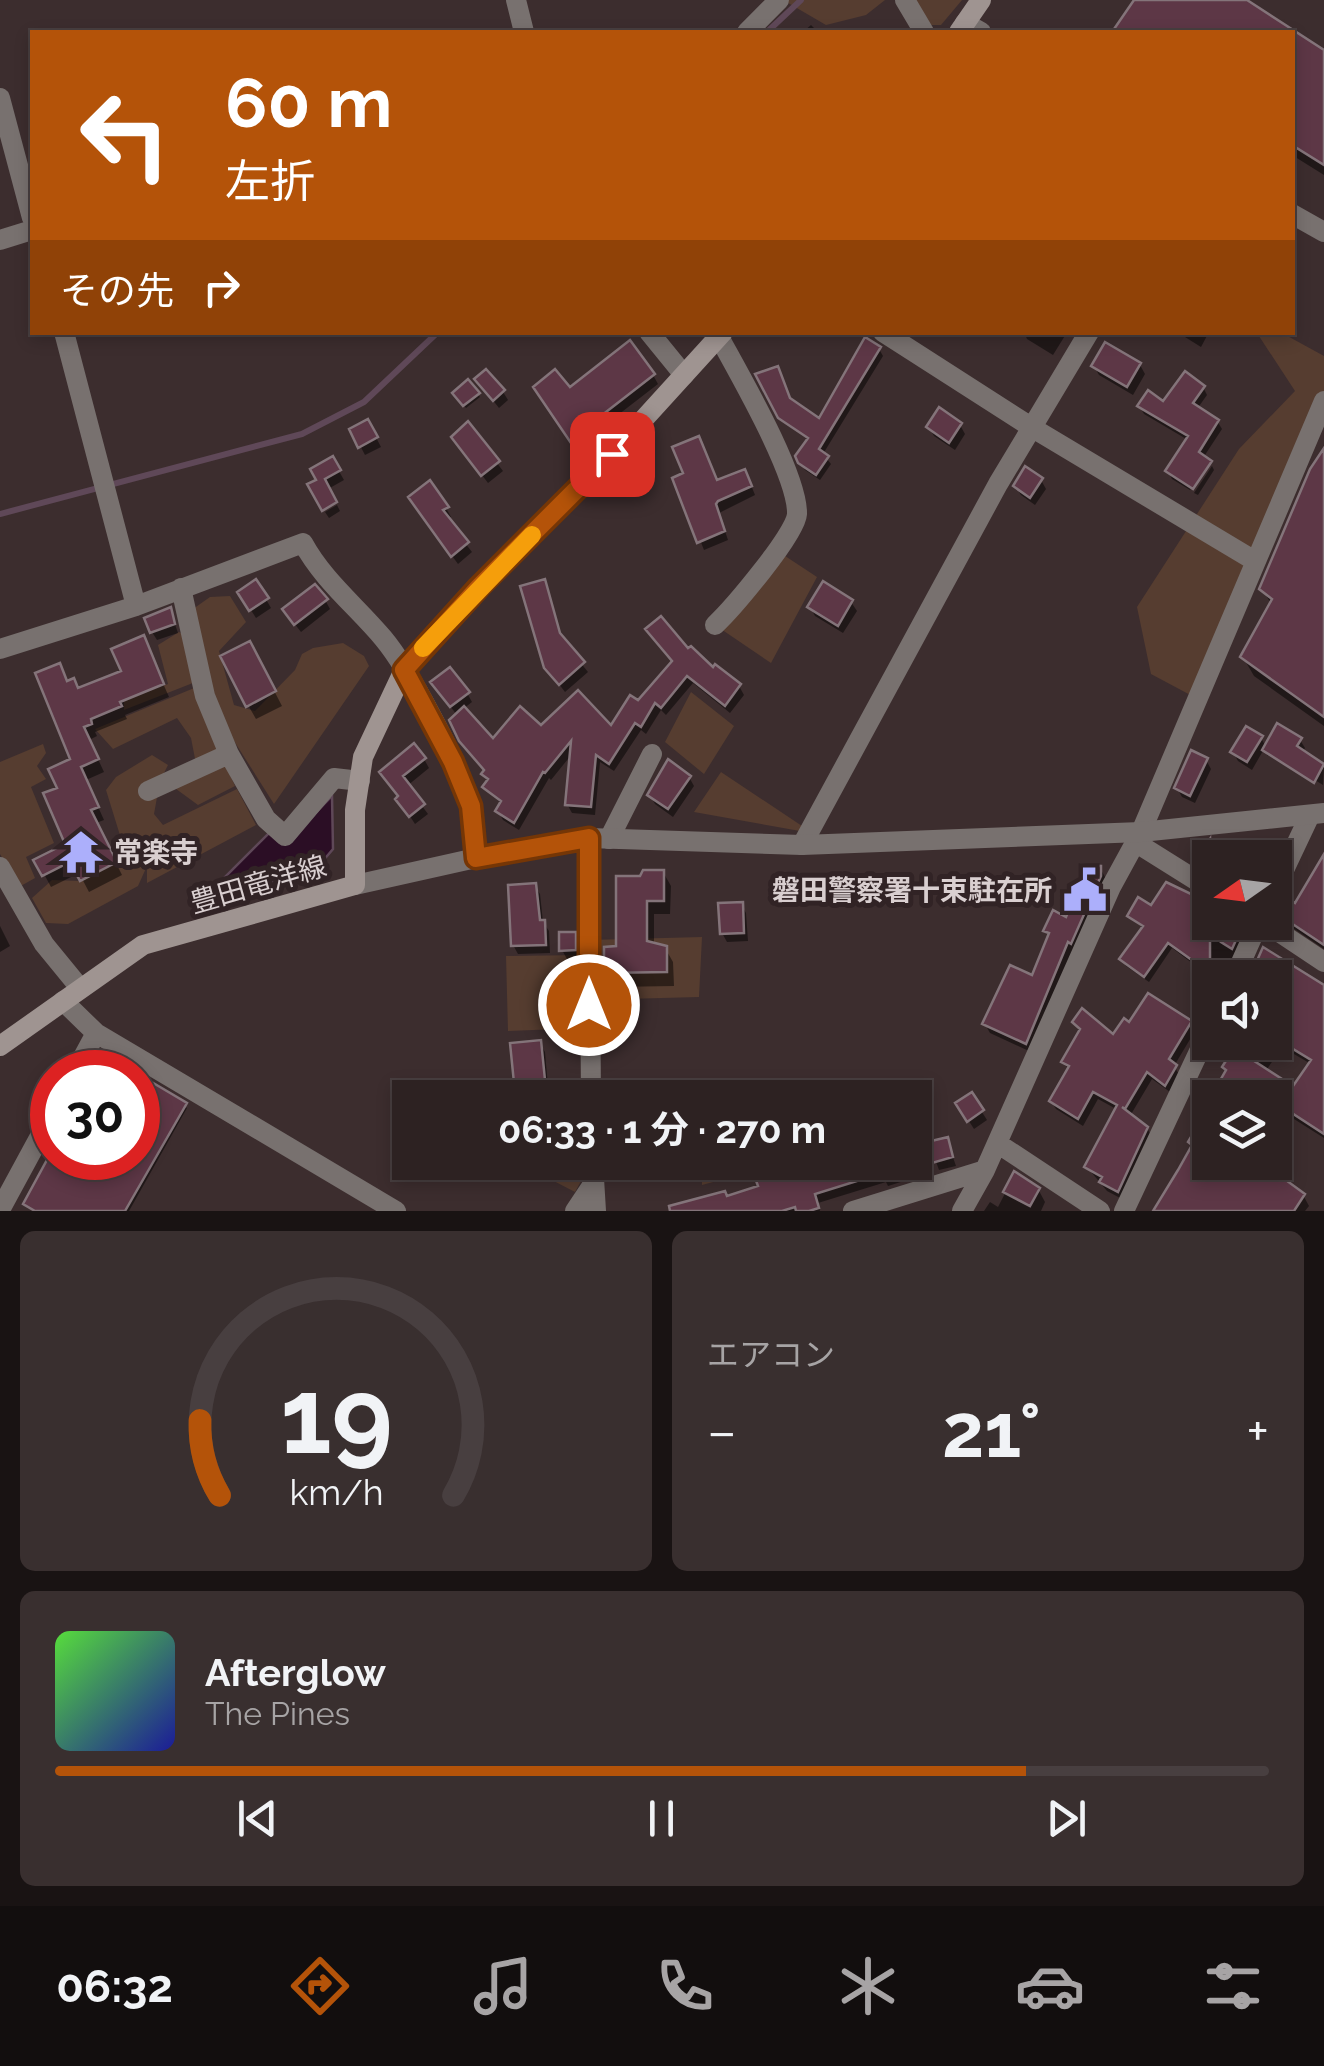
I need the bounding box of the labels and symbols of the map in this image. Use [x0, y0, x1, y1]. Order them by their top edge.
pin [570, 412, 655, 497]
temple icon: 常楽寺 [57, 828, 105, 876]
place label: 常楽寺 [114, 836, 198, 869]
north arrow [1192, 840, 1292, 940]
street label: 豊田竜洋線 [186, 849, 330, 920]
public building icon: 磐田警察署十束駐在所 [1061, 866, 1109, 914]
place label: 磐田警察署十束駐在所 [772, 874, 1052, 907]
position arrow [537, 953, 641, 1057]
speed limit sign: 30 [30, 1050, 160, 1180]

